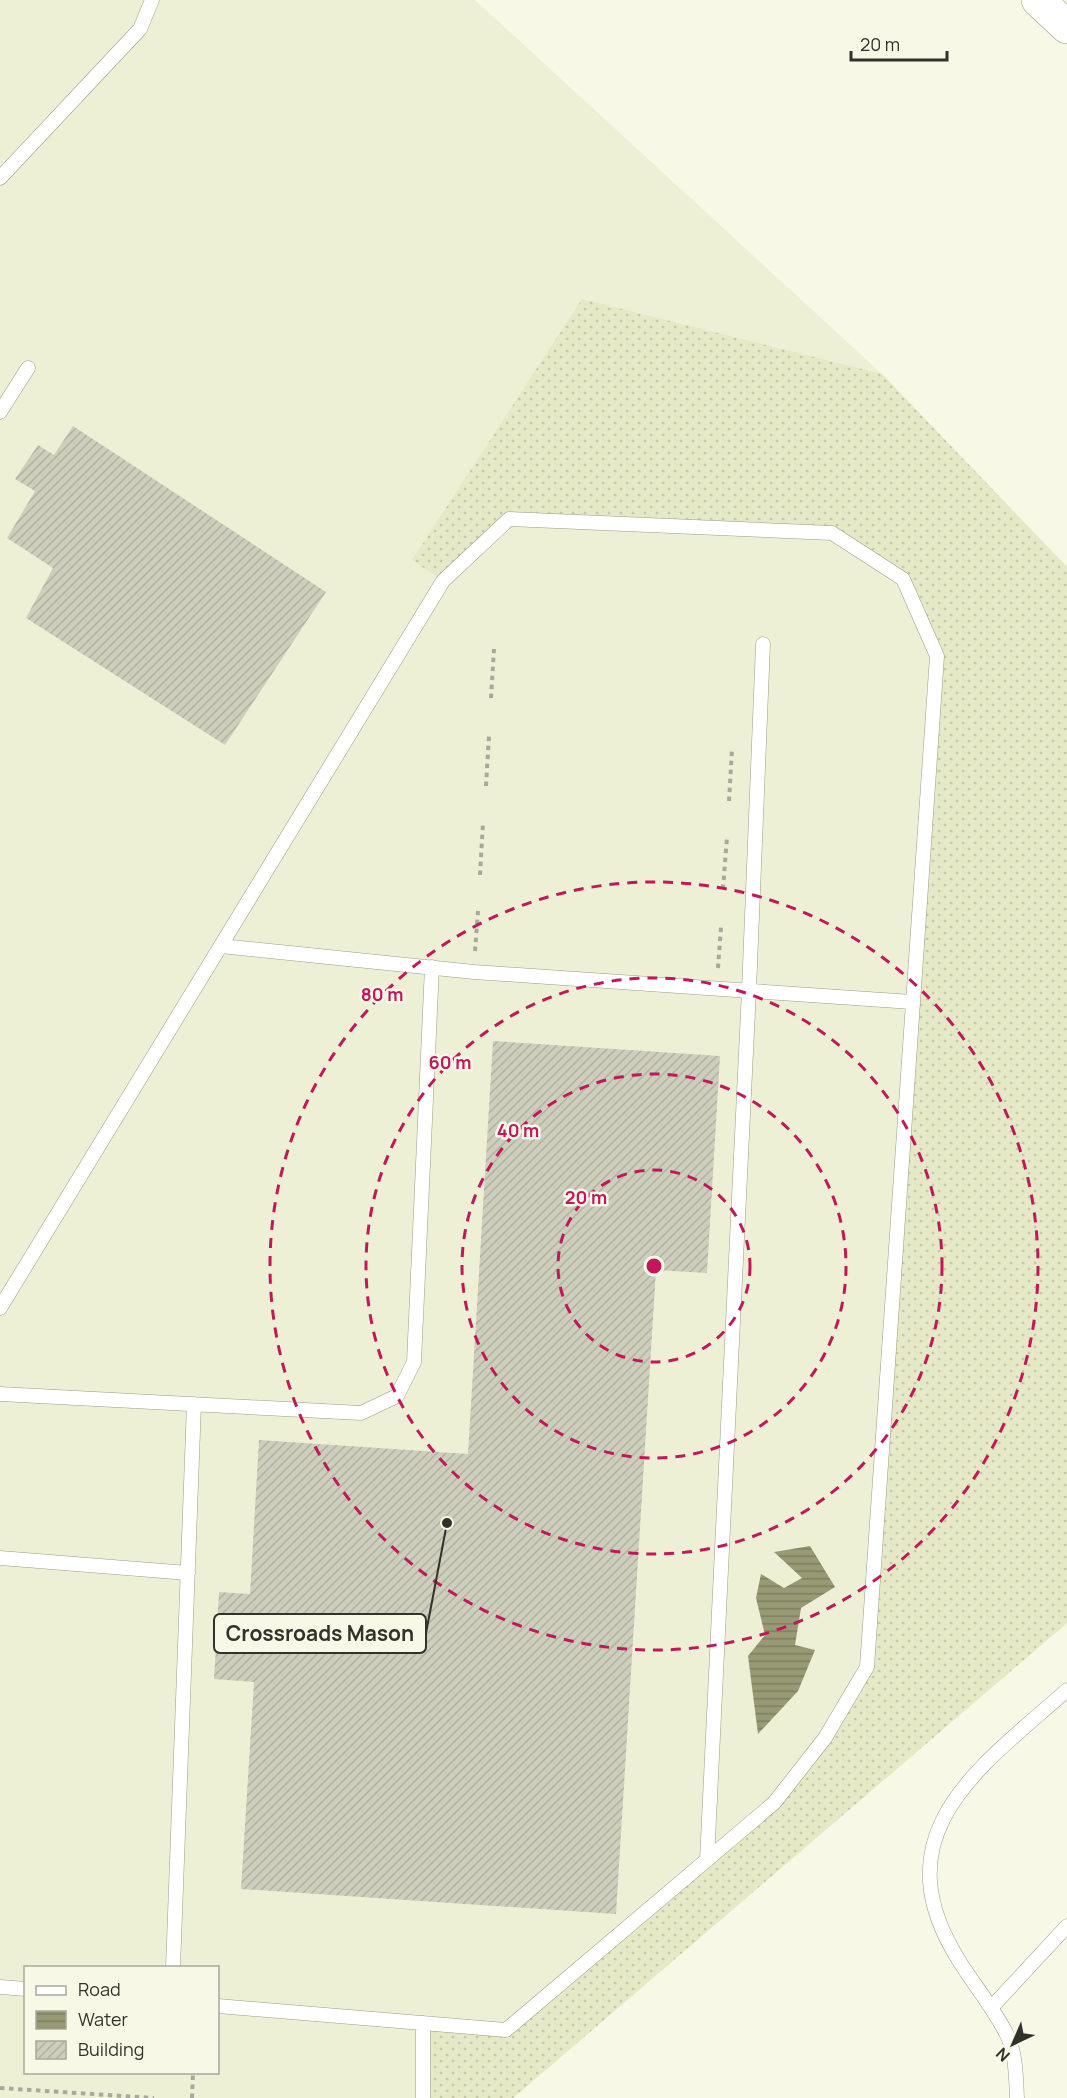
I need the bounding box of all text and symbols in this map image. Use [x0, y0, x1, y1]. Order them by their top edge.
scale bar [851, 24, 947, 62]
text: 20 m [860, 32, 900, 56]
text: 80 m [361, 982, 403, 1006]
text: 60 m [429, 1050, 471, 1074]
text: 40 m [497, 1118, 539, 1142]
text: 20 m [565, 1185, 607, 1209]
centre of rings [644, 1256, 664, 1276]
callout: Crossroads Mason [214, 1614, 426, 1653]
text: Crossroads Mason [226, 1619, 414, 1647]
legend [24, 1966, 219, 2074]
text: Road [78, 1977, 121, 2001]
text: Water [78, 2007, 128, 2031]
north arrow [983, 2014, 1043, 2074]
text: Building [78, 2037, 144, 2061]
text: N [991, 2043, 1014, 2067]

